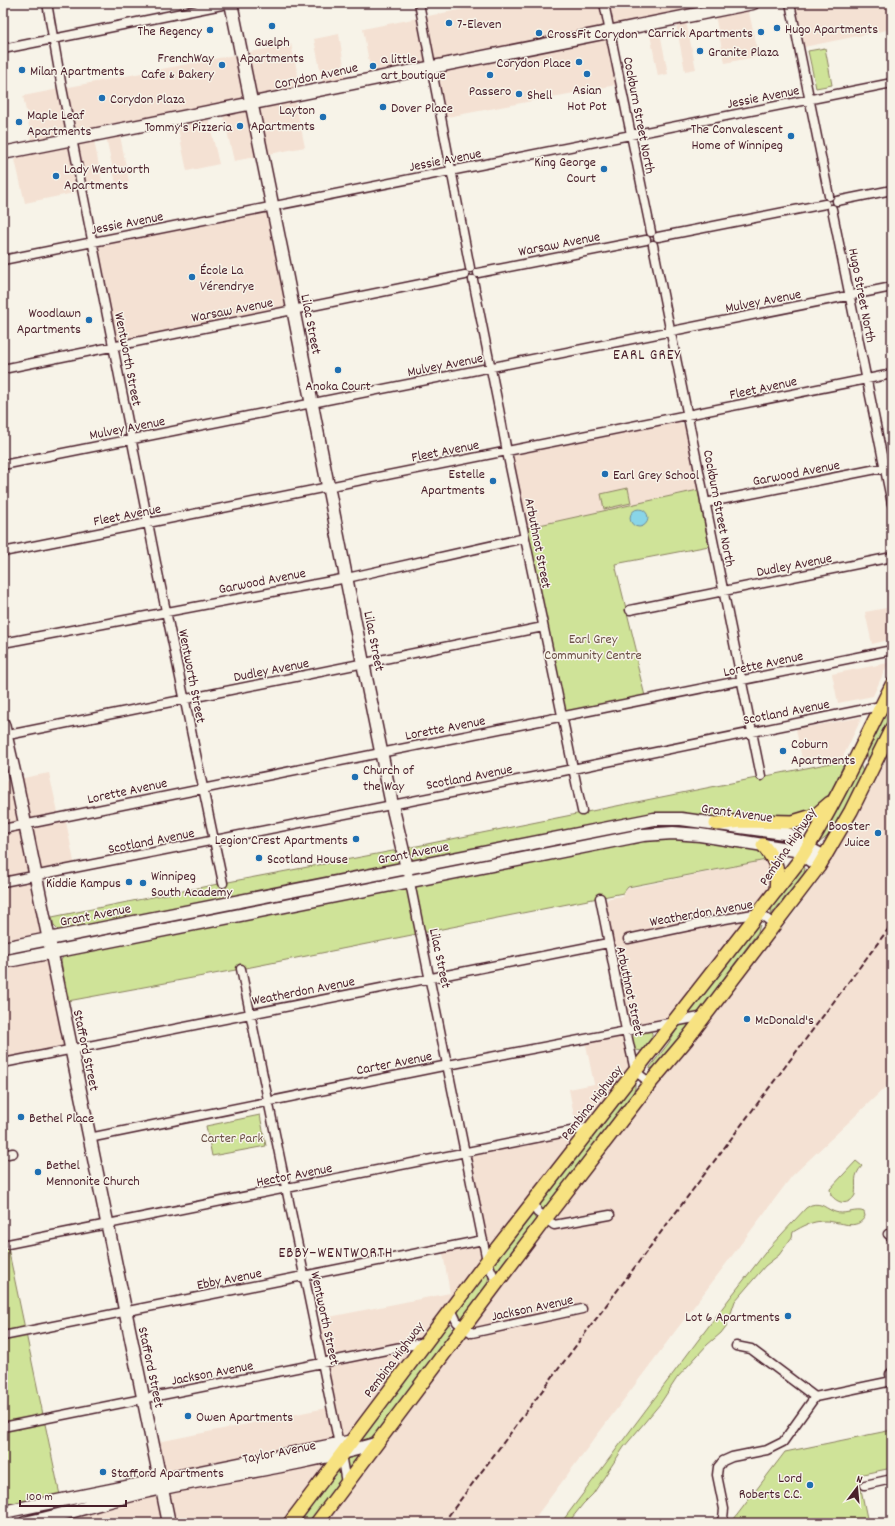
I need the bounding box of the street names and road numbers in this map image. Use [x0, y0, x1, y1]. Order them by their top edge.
street label: Cockburn Street North [617, 55, 659, 176]
street label: Corydon Avenue [273, 58, 360, 96]
street label: Jessie Avenue [726, 81, 801, 115]
street label: Jessie Avenue [408, 144, 483, 178]
street label: Jessie Avenue [90, 207, 165, 241]
street label: Warsaw Avenue [517, 227, 602, 263]
street label: Hugo Street North [842, 246, 880, 344]
street label: Mulvey Avenue [724, 285, 803, 319]
street label: Warsaw Avenue [190, 293, 275, 329]
street label: Lilac Street [294, 293, 326, 356]
street label: Wentworth Street [108, 311, 146, 408]
street label: Mulvey Avenue [406, 349, 485, 383]
street label: Fleet Avenue [728, 372, 799, 406]
street label: Mulvey Avenue [88, 412, 167, 446]
street label: Fleet Avenue [410, 436, 481, 468]
street label: Cockburn Street North [697, 448, 739, 569]
street label: Garwood Avenue [751, 456, 842, 492]
street label: Arbuthnot Street [518, 497, 556, 590]
street label: Fleet Avenue [92, 500, 163, 532]
street label: Dudley Avenue [755, 549, 834, 583]
street label: Garwood Avenue [217, 564, 308, 600]
street label: Lilac Street [357, 610, 389, 673]
street label: Wentworth Street [172, 628, 210, 725]
street label: Lorette Avenue [722, 647, 805, 683]
street label: Dudley Avenue [232, 654, 311, 688]
street label: Scotland Avenue [741, 695, 831, 731]
street label: Lorette Avenue [404, 711, 487, 747]
street label: Scotland Avenue [424, 760, 514, 796]
street label: Lorette Avenue [86, 774, 169, 810]
street label: Grant Avenue [700, 799, 774, 829]
street label: Pembina Highway [755, 804, 822, 890]
street label: Scotland Avenue [106, 824, 196, 860]
street label: Grant Avenue [376, 837, 451, 871]
street label: Weatherdon Avenue [648, 895, 755, 933]
street label: Grant Avenue [58, 899, 133, 933]
street label: Lilac Street [423, 926, 455, 990]
street label: Arbuthnot Street [610, 945, 648, 1038]
street label: Weatherdon Avenue [250, 972, 357, 1012]
street label: Stafford Street [67, 1008, 103, 1093]
street label: Carter Avenue [355, 1047, 434, 1081]
street label: Pembina Highway [557, 1061, 629, 1145]
street label: Hector Avenue [255, 1159, 334, 1193]
street label: Ebby Avenue [195, 1264, 264, 1296]
street label: Wentworth Street [304, 1270, 344, 1367]
street label: Jackson Avenue [490, 1291, 575, 1327]
street label: Pembina Highway [359, 1318, 430, 1402]
street label: Stafford Street [132, 1325, 168, 1410]
street label: Jackson Avenue [170, 1356, 255, 1392]
street label: Taylor Avenue [241, 1436, 318, 1470]

